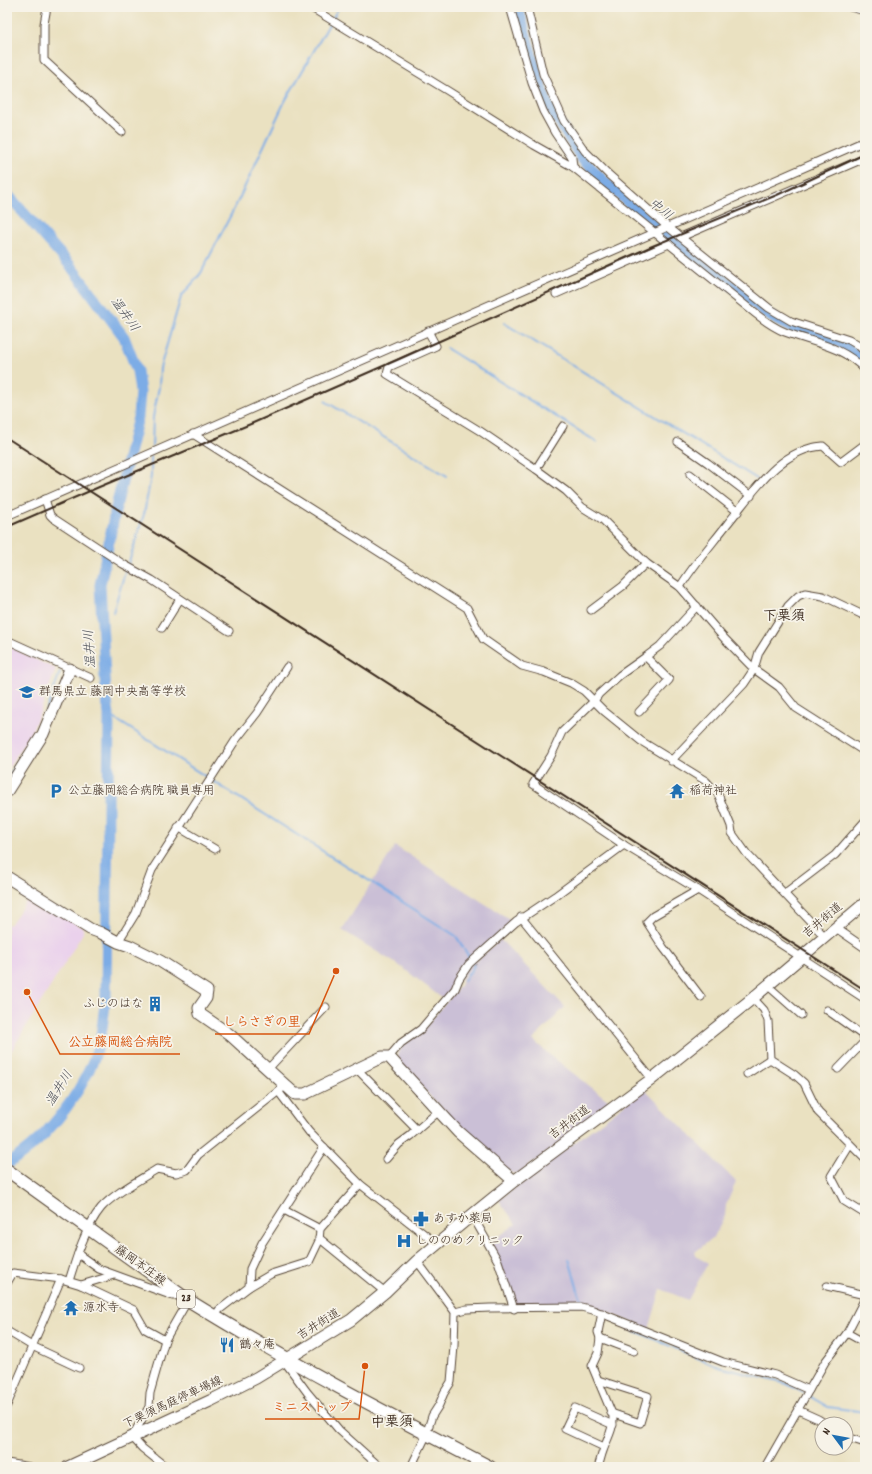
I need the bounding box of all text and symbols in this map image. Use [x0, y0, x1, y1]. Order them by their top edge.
water label: 中川 [644, 194, 676, 226]
water label: 温井川 [105, 294, 143, 336]
district label: 下栗須 [763, 607, 805, 627]
water label: 温井川 [80, 629, 102, 669]
school or university icon: 群馬県立 藤岡中央高等学校 [18, 683, 36, 701]
place label: 群馬県立 藤岡中央高等学校 [39, 684, 186, 701]
parking icon: 公立藤岡総合病院 職員専用 [47, 782, 65, 800]
temple icon: 稲荷神社 [668, 782, 686, 800]
place label: 公立藤岡総合病院 職員専用 [68, 783, 215, 800]
place label: 稲荷神社 [689, 783, 737, 800]
street label: 吉井街道 [799, 899, 847, 943]
building icon: ふじのはな [146, 995, 164, 1013]
place label: ふじのはな [83, 996, 143, 1013]
callout: しらさぎの里 [215, 1009, 309, 1034]
text: しらさぎの里 [223, 1014, 301, 1033]
callout: 公立藤岡総合病院 [60, 1029, 180, 1054]
text: 公立藤岡総合病院 [68, 1034, 172, 1053]
water label: 温井川 [42, 1067, 78, 1111]
street label: 吉井街道 [546, 1102, 594, 1144]
pharmacy icon: あすか薬局 [412, 1210, 430, 1228]
place label: あすか薬局 [433, 1211, 493, 1228]
hospital icon: しののめクリニック [395, 1232, 413, 1250]
place label: しののめクリニック [416, 1233, 524, 1250]
street label: 藤岡本庄線 [111, 1241, 169, 1291]
road number: 23 [177, 1290, 195, 1308]
temple icon: 源水寺 [62, 1299, 80, 1317]
place label: 源水寺 [83, 1300, 119, 1317]
street label: 吉井街道 [294, 1305, 344, 1345]
restaurant icon: 鶴々庵 [218, 1336, 236, 1354]
place label: 鶴々庵 [239, 1337, 275, 1354]
street label: 下栗須馬庭停車場線 [120, 1372, 226, 1434]
callout: ミニストップ [265, 1394, 359, 1419]
text: ミニストップ [272, 1399, 352, 1418]
district label: 中栗須 [371, 1413, 413, 1433]
north arrow [814, 1416, 854, 1456]
text: N [819, 1425, 836, 1438]

